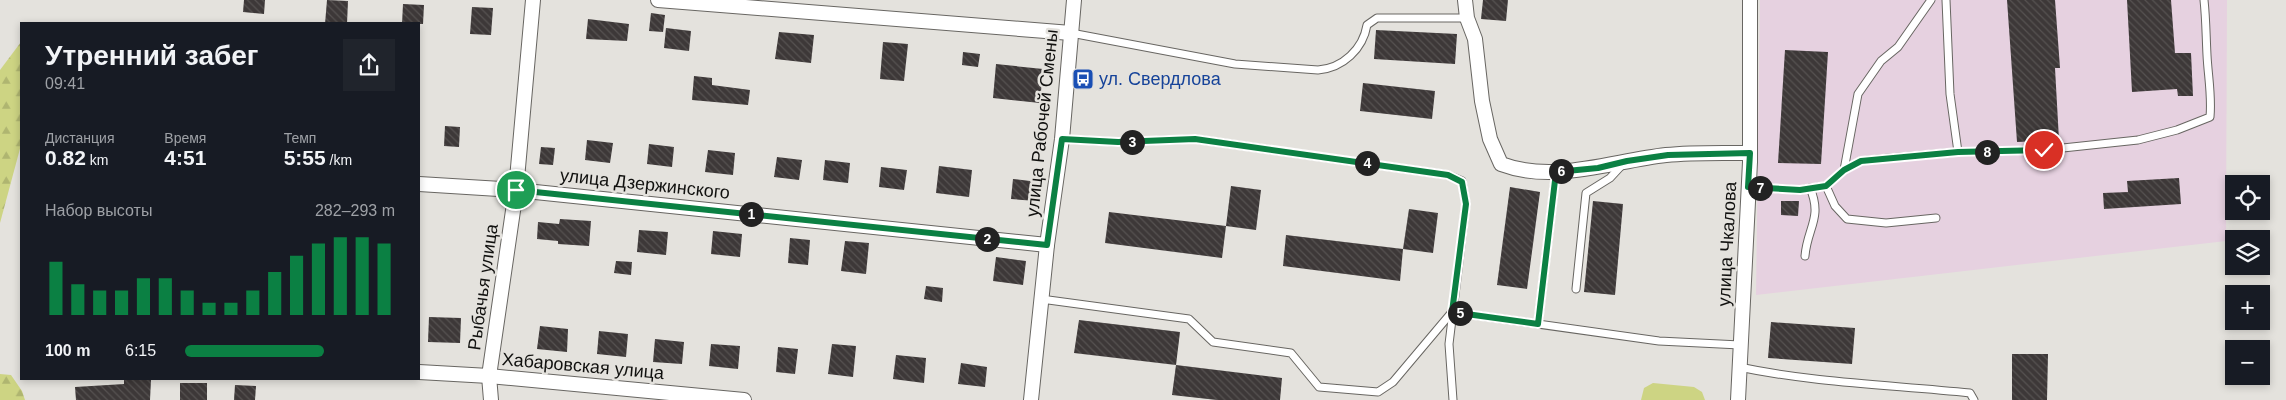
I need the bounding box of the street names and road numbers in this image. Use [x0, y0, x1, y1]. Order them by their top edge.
street label: улица Рабочей Смены [1022, 28, 1062, 218]
street label: улица Дзержинского [559, 165, 731, 203]
street label: улица Чкалова [1714, 180, 1740, 307]
street label: Рыбачья улица [464, 222, 502, 351]
street label: Хабаровская улица [501, 349, 666, 383]

